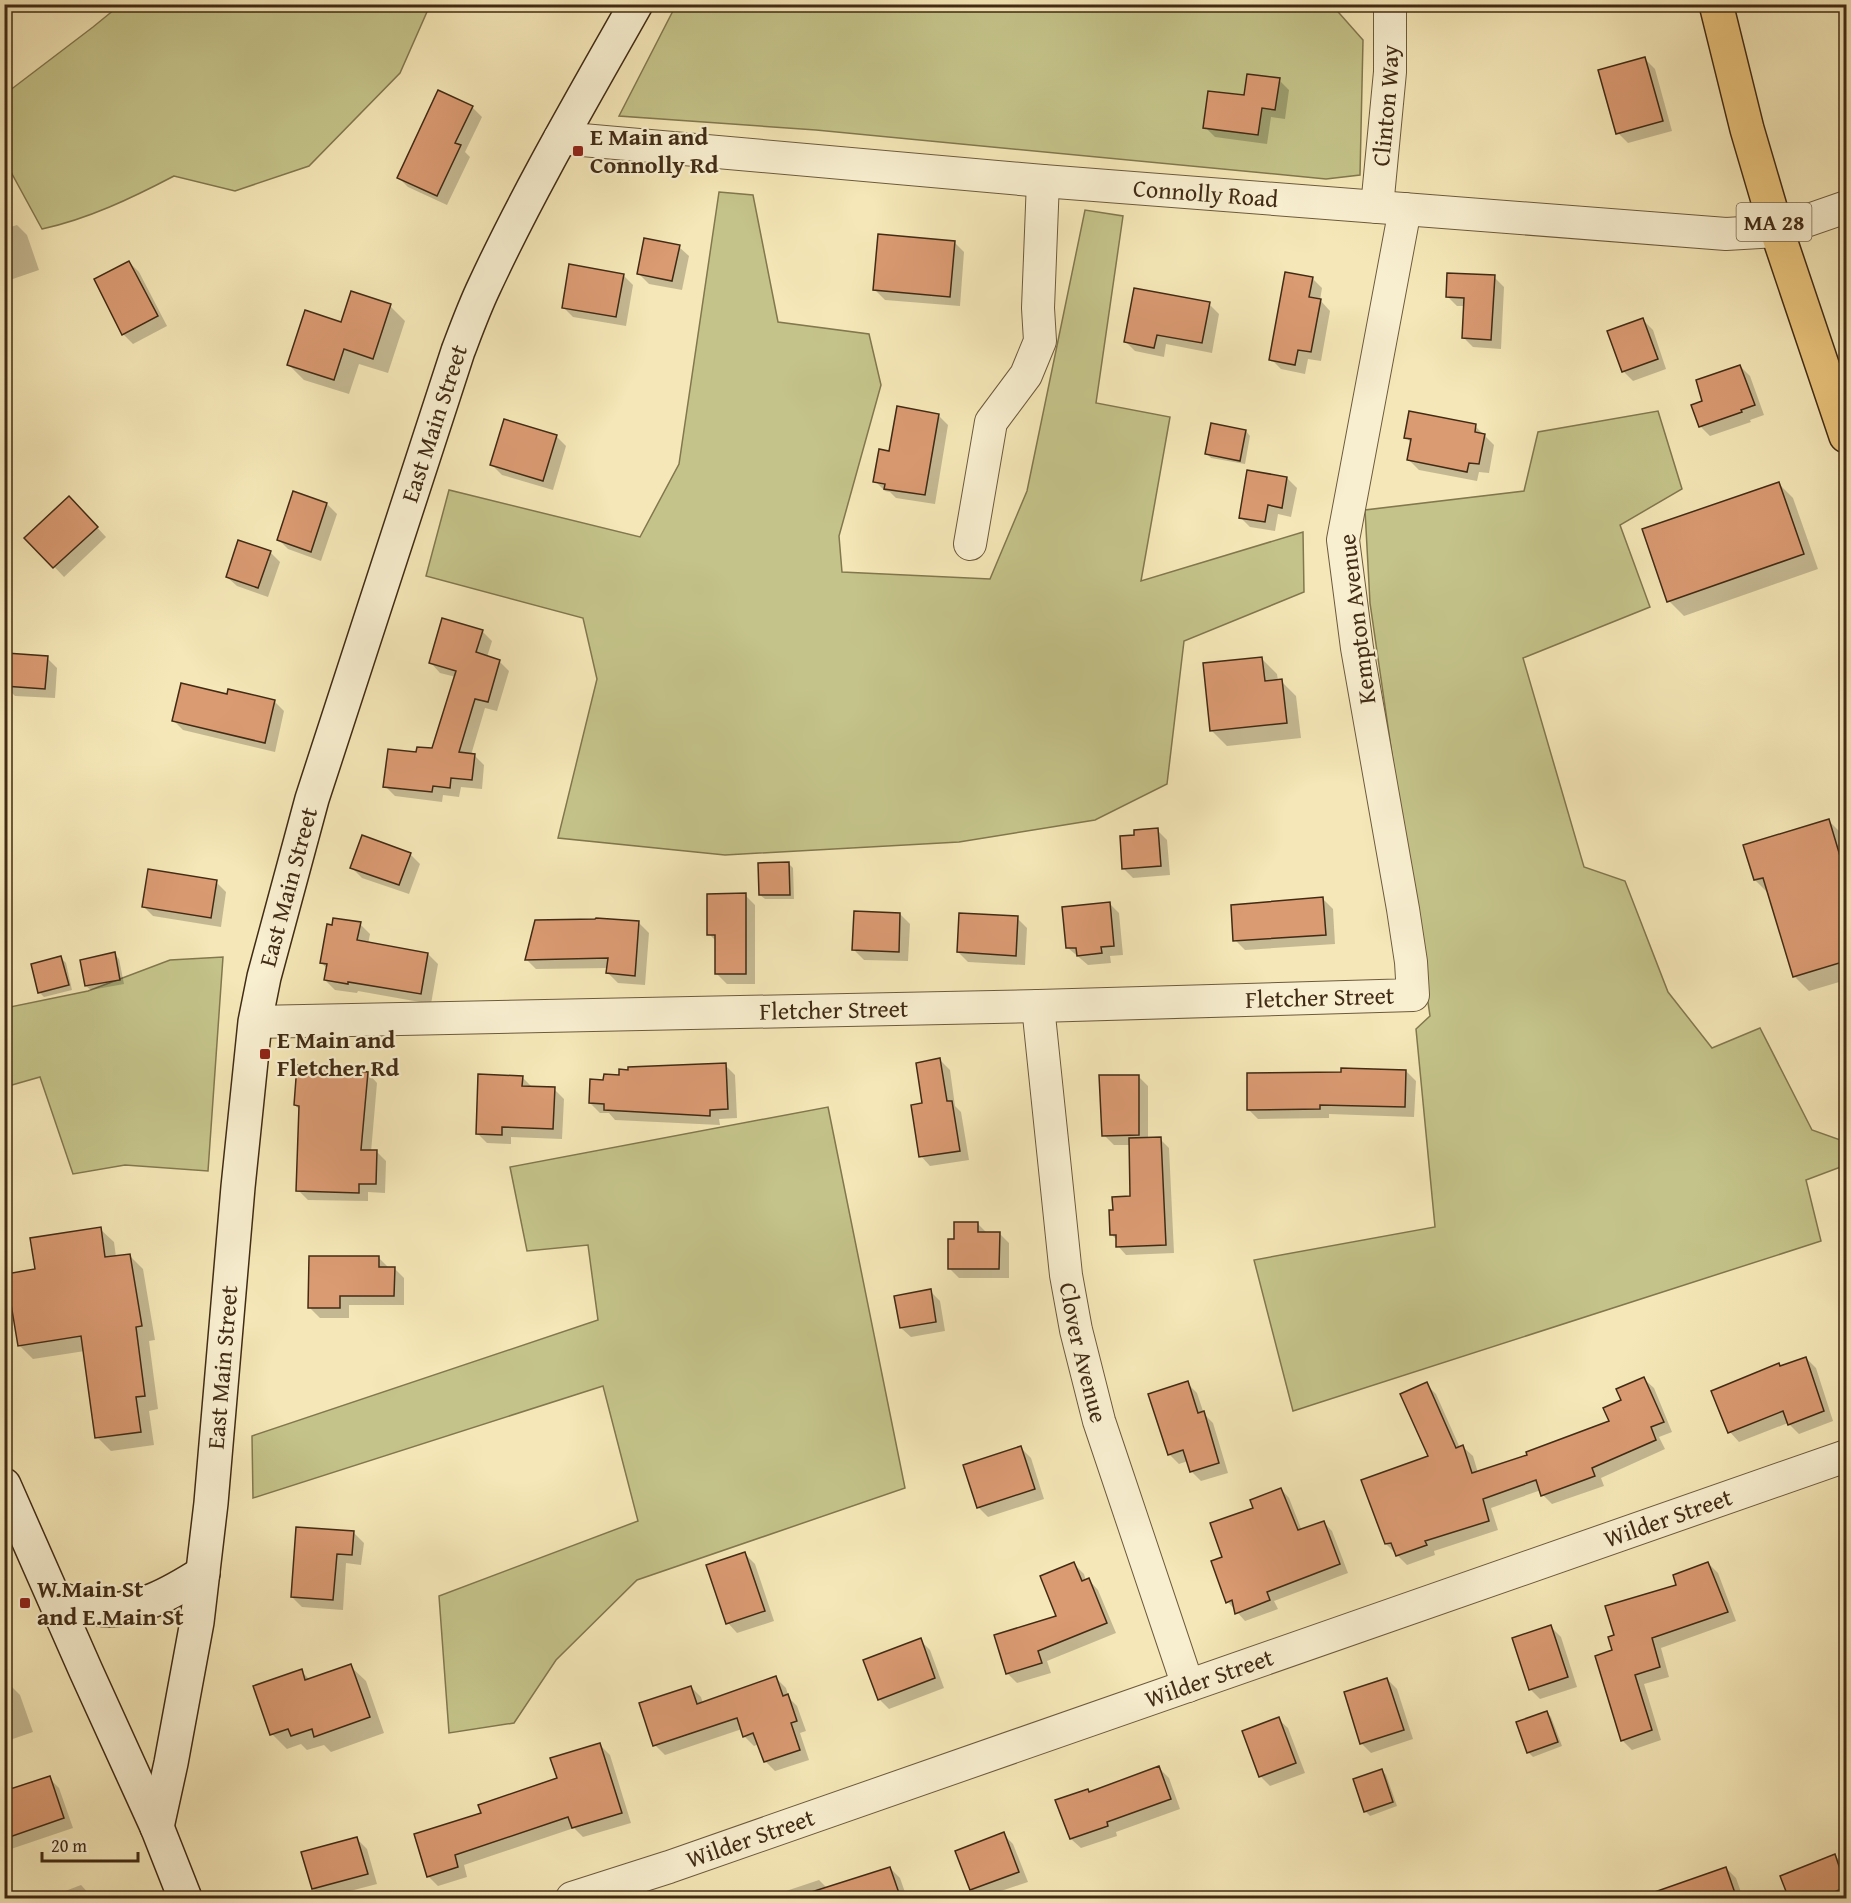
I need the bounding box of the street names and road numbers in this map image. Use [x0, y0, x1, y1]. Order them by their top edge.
street label: Clinton Way [1363, 44, 1407, 168]
street label: Connolly Road [1132, 170, 1280, 216]
road number: MA 28 [1736, 203, 1812, 241]
street label: East Main Street [392, 339, 476, 507]
street label: Kempton Avenue [1329, 532, 1384, 706]
street label: East Main Street [250, 802, 326, 970]
street label: Fletcher Street [1245, 978, 1395, 1017]
street label: Fletcher Street [759, 991, 909, 1029]
street label: Clover Avenue [1051, 1280, 1117, 1427]
street label: East Main Street [198, 1283, 247, 1450]
street label: Wilder Street [1599, 1479, 1737, 1556]
street label: Wilder Street [1140, 1639, 1278, 1716]
street label: Wilder Street [681, 1799, 820, 1877]

